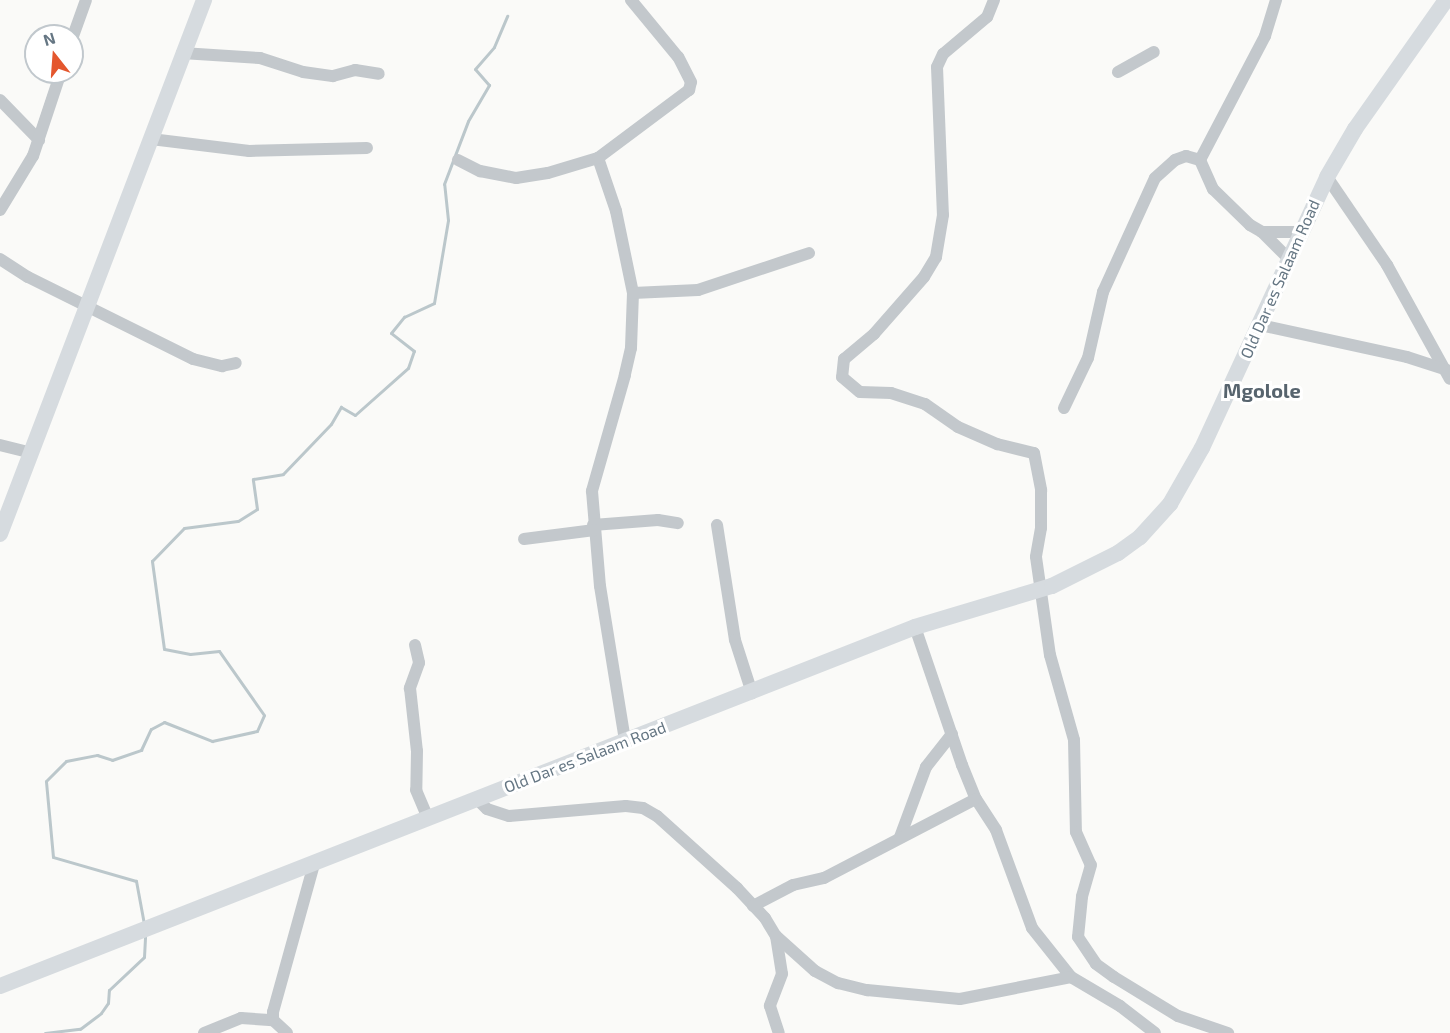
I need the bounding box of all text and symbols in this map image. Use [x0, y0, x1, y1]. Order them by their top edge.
north arrow [24, 24, 84, 84]
text: N [41, 27, 57, 49]
street label: Old Dar es Salaam Road [1236, 196, 1324, 362]
district label: Mgolole [1223, 378, 1301, 402]
street label: Old Dar es Salaam Road [501, 717, 669, 797]

